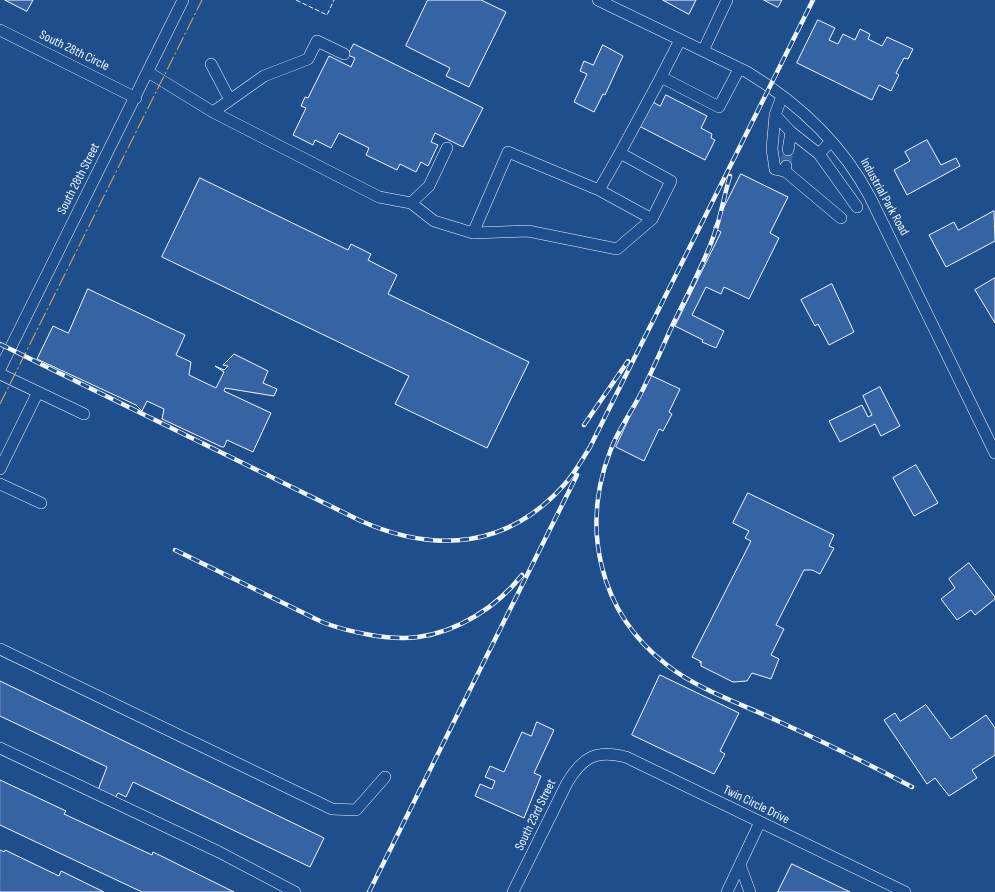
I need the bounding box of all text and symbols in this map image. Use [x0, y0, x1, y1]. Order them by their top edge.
street label: South 28th Circle [37, 27, 111, 75]
street label: South 28th Street [54, 141, 104, 217]
street label: Industrial Park Road [856, 156, 912, 238]
street label: South 23rd Street [512, 777, 560, 853]
street label: Twin Circle Drive [720, 782, 792, 828]

